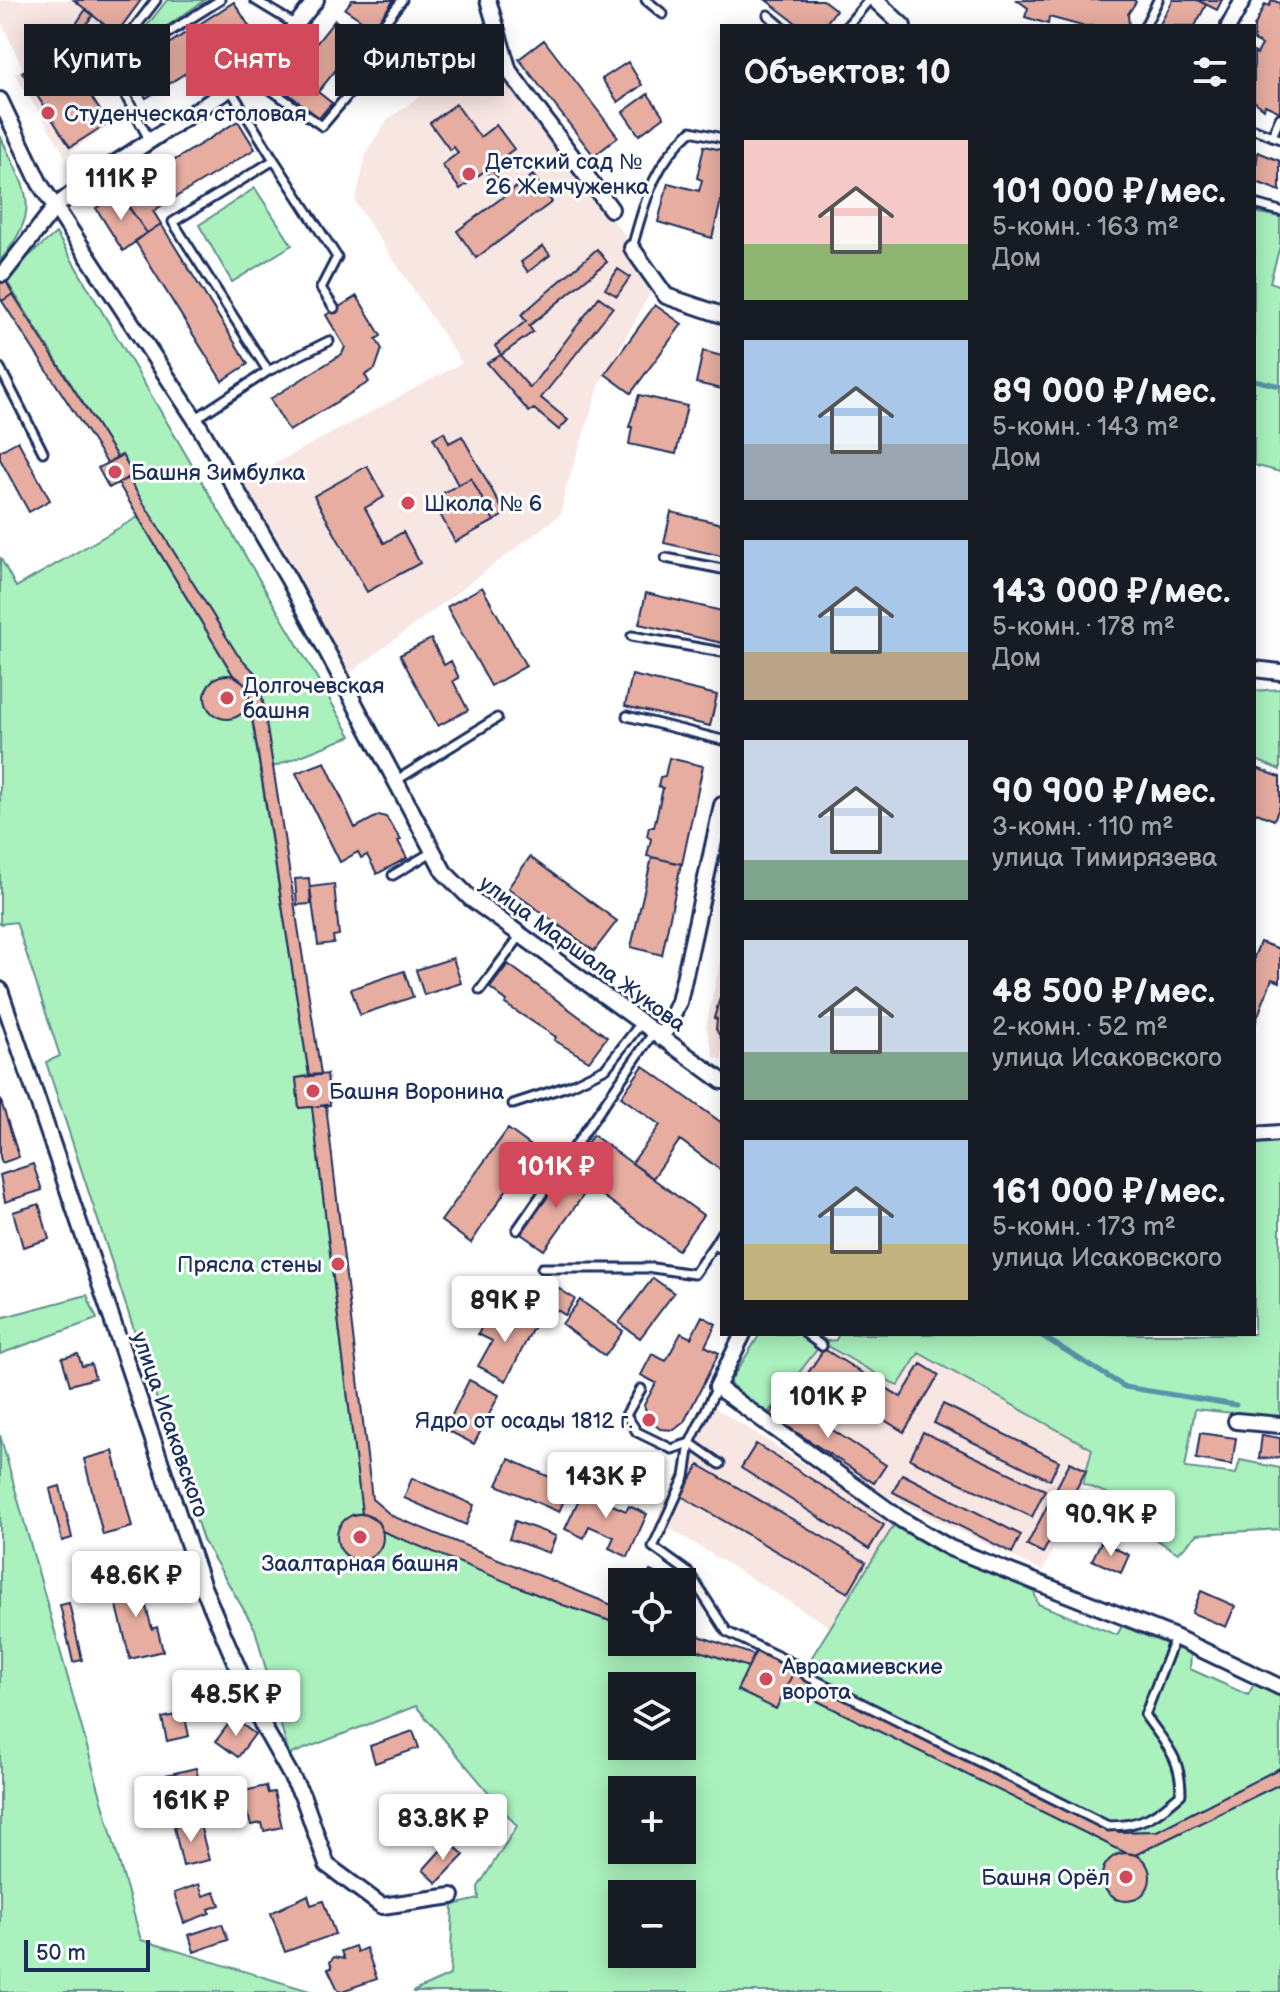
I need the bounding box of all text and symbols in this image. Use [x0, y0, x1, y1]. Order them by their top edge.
chip: Купить [24, 24, 170, 96]
chip: Снять [186, 24, 319, 96]
chip: Фильтры [335, 24, 504, 96]
icon: filters [1188, 50, 1232, 94]
text: Объектов: 10 [744, 52, 951, 93]
place label: Студенческая столовая [64, 101, 307, 128]
marker: Студенческая столовая [39, 104, 57, 122]
place label: Детский сад № 26 Жемчуженка [485, 149, 649, 201]
pin: 111K ₽ [56, 154, 186, 222]
text: 111K ₽ [85, 164, 157, 195]
marker: Детский сад № 26 Жемчуженка [460, 165, 478, 183]
text: 101 000 ₽/мес. [992, 171, 1226, 212]
icon: home [808, 172, 904, 268]
text: 5-комн. · 163 m² [992, 212, 1179, 243]
text: Дом [992, 243, 1041, 274]
text: 89 000 ₽/мес. [992, 371, 1217, 412]
icon: home [808, 372, 904, 468]
text: 5-комн. · 143 m² [992, 412, 1179, 443]
text: Дом [992, 443, 1041, 474]
place label: Башня Зимбулка [131, 460, 306, 487]
marker: Башня Зимбулка [106, 463, 124, 481]
place label: Школа № 6 [424, 491, 542, 518]
marker: Школа № 6 [399, 494, 417, 512]
text: 143 000 ₽/мес. [992, 571, 1230, 612]
icon: home [808, 572, 904, 668]
text: 5-комн. · 178 m² [992, 612, 1175, 643]
text: Дом [992, 643, 1041, 674]
place label: Долгочевская башня [243, 673, 384, 725]
marker: Долгочевская башня [218, 689, 236, 707]
text: 90 900 ₽/мес. [992, 771, 1216, 812]
icon: home [808, 772, 904, 868]
text: 3-комн. · 110 m² [992, 812, 1174, 843]
text: улица Тимирязева [992, 843, 1217, 874]
street label: улица Маршала Жукова [474, 870, 691, 1038]
text: 48 500 ₽/мес. [992, 971, 1215, 1012]
icon: home [808, 972, 904, 1068]
text: 2-комн. · 52 m² [992, 1012, 1168, 1043]
text: улица Исаковского [992, 1043, 1222, 1074]
place label: Башня Воронина [329, 1079, 504, 1106]
marker: Башня Воронина [304, 1082, 322, 1100]
pin: 101K ₽ [491, 1142, 621, 1210]
text: 101K ₽ [517, 1152, 595, 1183]
text: 161 000 ₽/мес. [992, 1171, 1225, 1212]
icon: home [808, 1172, 904, 1268]
text: 5-комн. · 173 m² [992, 1212, 1176, 1243]
text: улица Исаковского [992, 1243, 1222, 1274]
place label: Прясла стены [177, 1252, 322, 1279]
marker: Прясла стены [329, 1255, 347, 1273]
pin: 89K ₽ [449, 1276, 561, 1344]
text: 89K ₽ [470, 1286, 540, 1317]
street label: улица Исаковского [125, 1328, 214, 1521]
pin: 101K ₽ [763, 1372, 893, 1440]
text: 101K ₽ [789, 1382, 867, 1413]
place label: Ядро от осады 1812 г. [415, 1408, 633, 1435]
marker: Ядро от осады 1812 г. [640, 1411, 658, 1429]
pin: 143K ₽ [541, 1452, 671, 1520]
text: 143K ₽ [565, 1462, 647, 1493]
pin: 90.9K ₽ [1037, 1490, 1185, 1558]
text: 90.9K ₽ [1065, 1500, 1157, 1531]
marker: Заалтарная башня [351, 1528, 369, 1546]
pin: 48.6K ₽ [62, 1551, 210, 1619]
place label: Заалтарная башня [262, 1551, 458, 1578]
text: 48.6K ₽ [90, 1561, 182, 1592]
map controls [608, 1568, 696, 1968]
button: locate [608, 1568, 696, 1656]
place label: Авраамиевские ворота [781, 1654, 943, 1706]
pin: 48.5K ₽ [162, 1670, 310, 1738]
marker: Авраамиевские ворота [757, 1670, 775, 1688]
button: layers [608, 1672, 696, 1760]
text: 48.5K ₽ [190, 1680, 282, 1711]
pin: 161K ₽ [126, 1776, 256, 1844]
button: + [608, 1776, 696, 1864]
text: 161K ₽ [152, 1786, 230, 1817]
pin: 83.8K ₽ [369, 1794, 517, 1862]
text: 83.8K ₽ [397, 1804, 489, 1835]
place label: Башня Орёл [981, 1865, 1110, 1892]
marker: Башня Орёл [1117, 1868, 1135, 1886]
button: − [608, 1880, 696, 1968]
scale bar [24, 1936, 150, 1972]
text: 50 m [36, 1940, 86, 1967]

